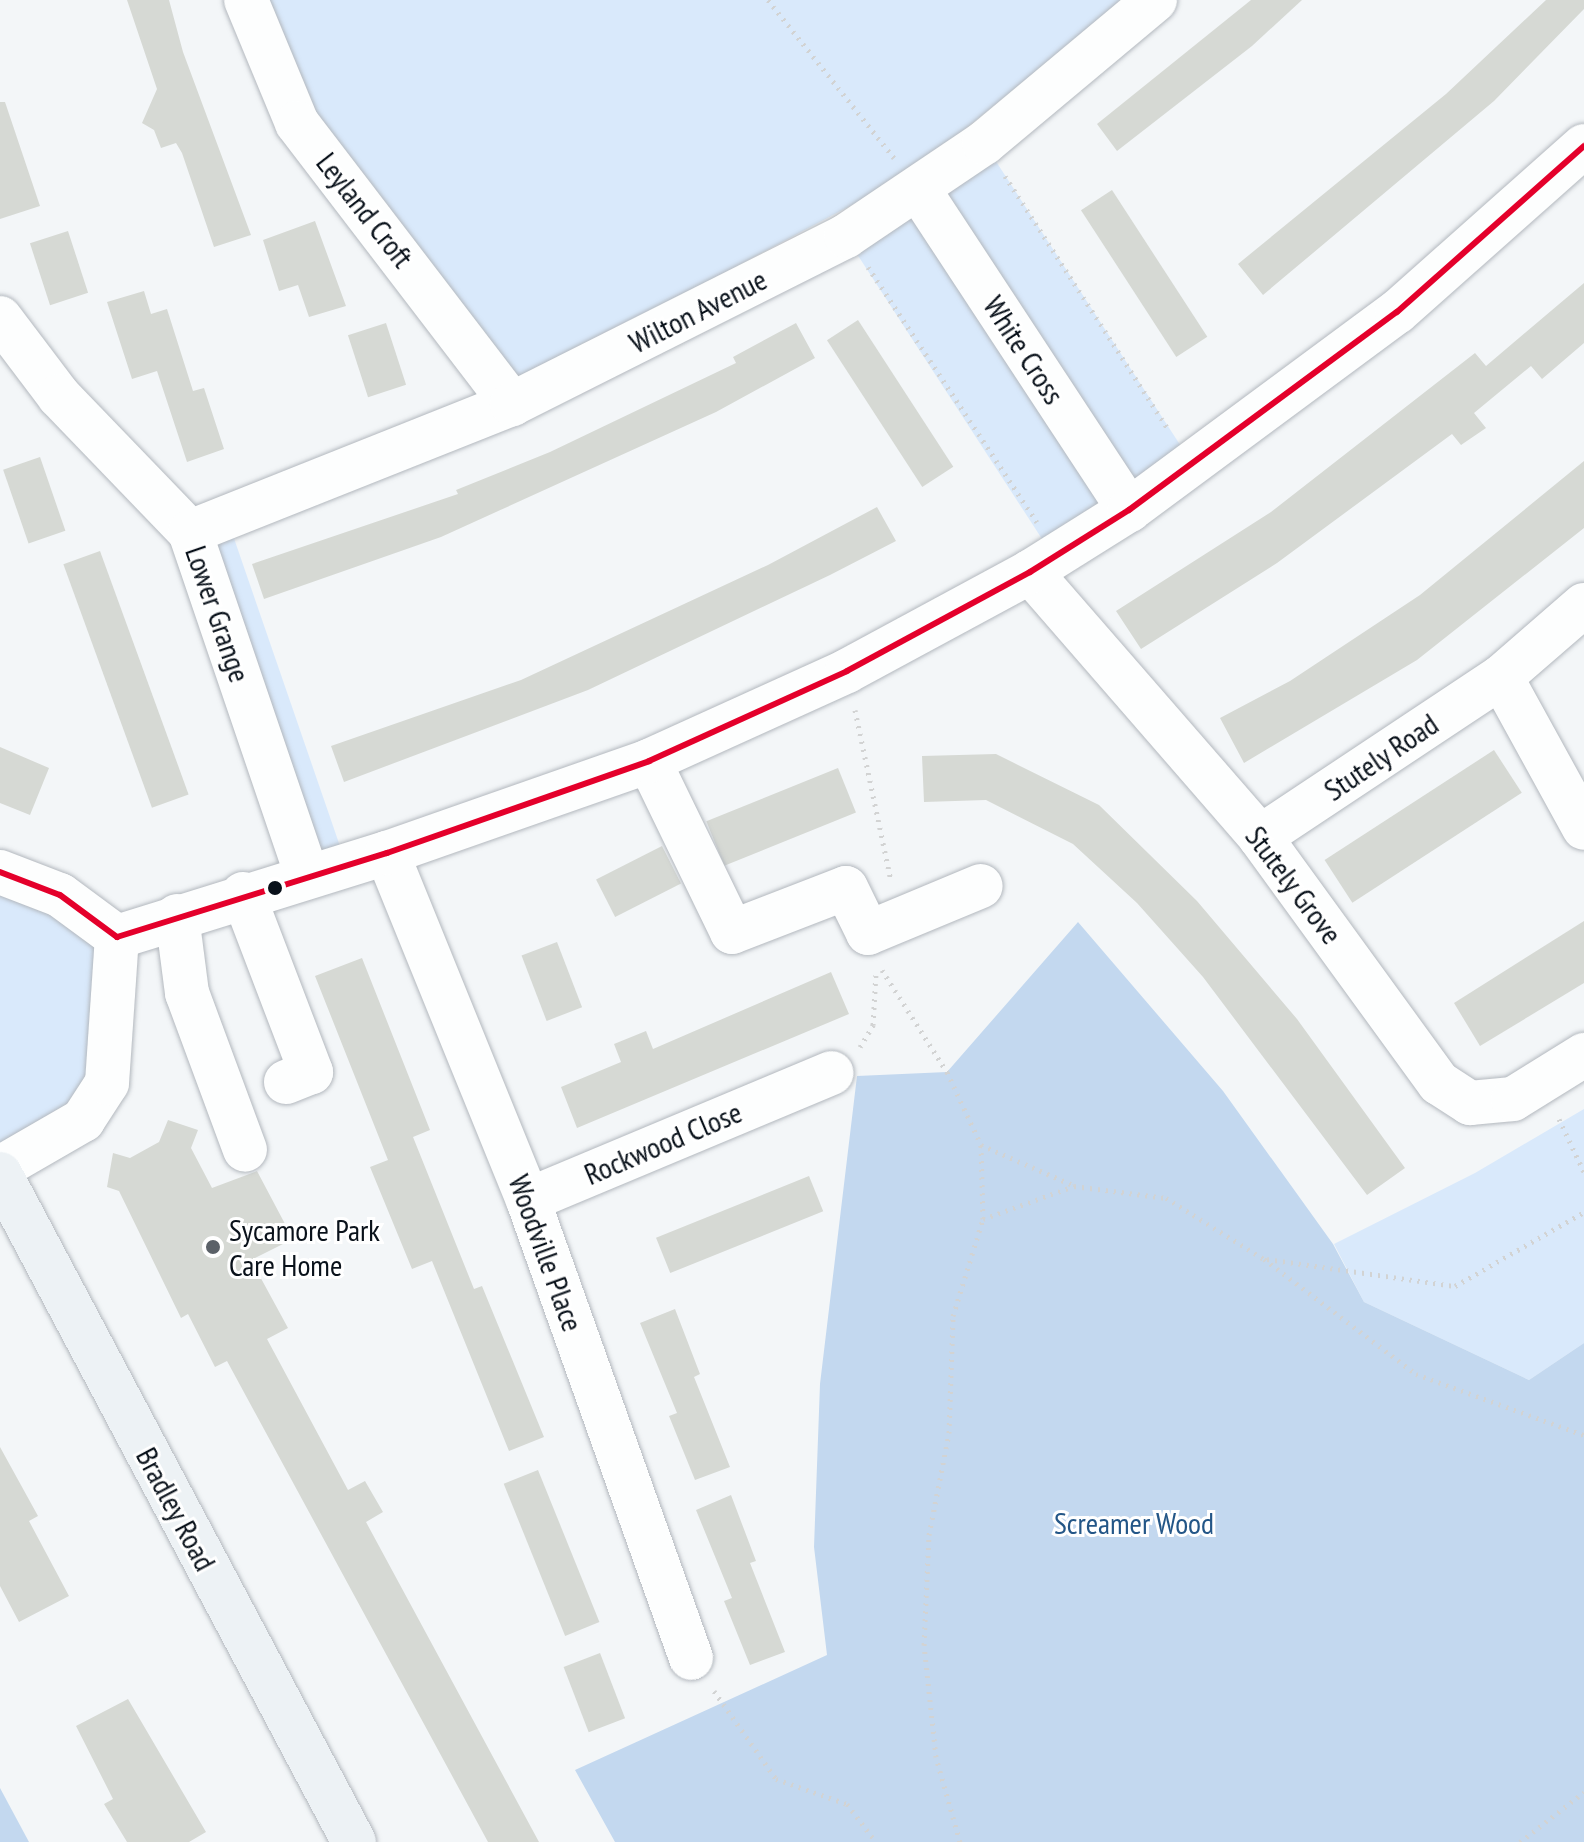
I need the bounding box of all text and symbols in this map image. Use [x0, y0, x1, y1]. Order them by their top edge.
street label: Leyland Croft [309, 145, 421, 275]
street label: Wilton Avenue [623, 261, 773, 361]
street label: White Cross [976, 289, 1072, 411]
street label: Lower Grange [178, 541, 258, 687]
street label: Stutely Road [1317, 706, 1445, 808]
street label: Stutely Grove [1238, 819, 1350, 951]
unlabelled marker [267, 880, 283, 896]
street label: Rockwood Close [579, 1094, 747, 1192]
street label: Woodville Place [501, 1170, 591, 1336]
place label: Sycamore Park Care Home [229, 1212, 380, 1282]
marker: Sycamore Park Care Home [204, 1238, 222, 1256]
street label: Bradley Road [128, 1441, 224, 1577]
park label: Screamer Wood [1054, 1505, 1214, 1541]

